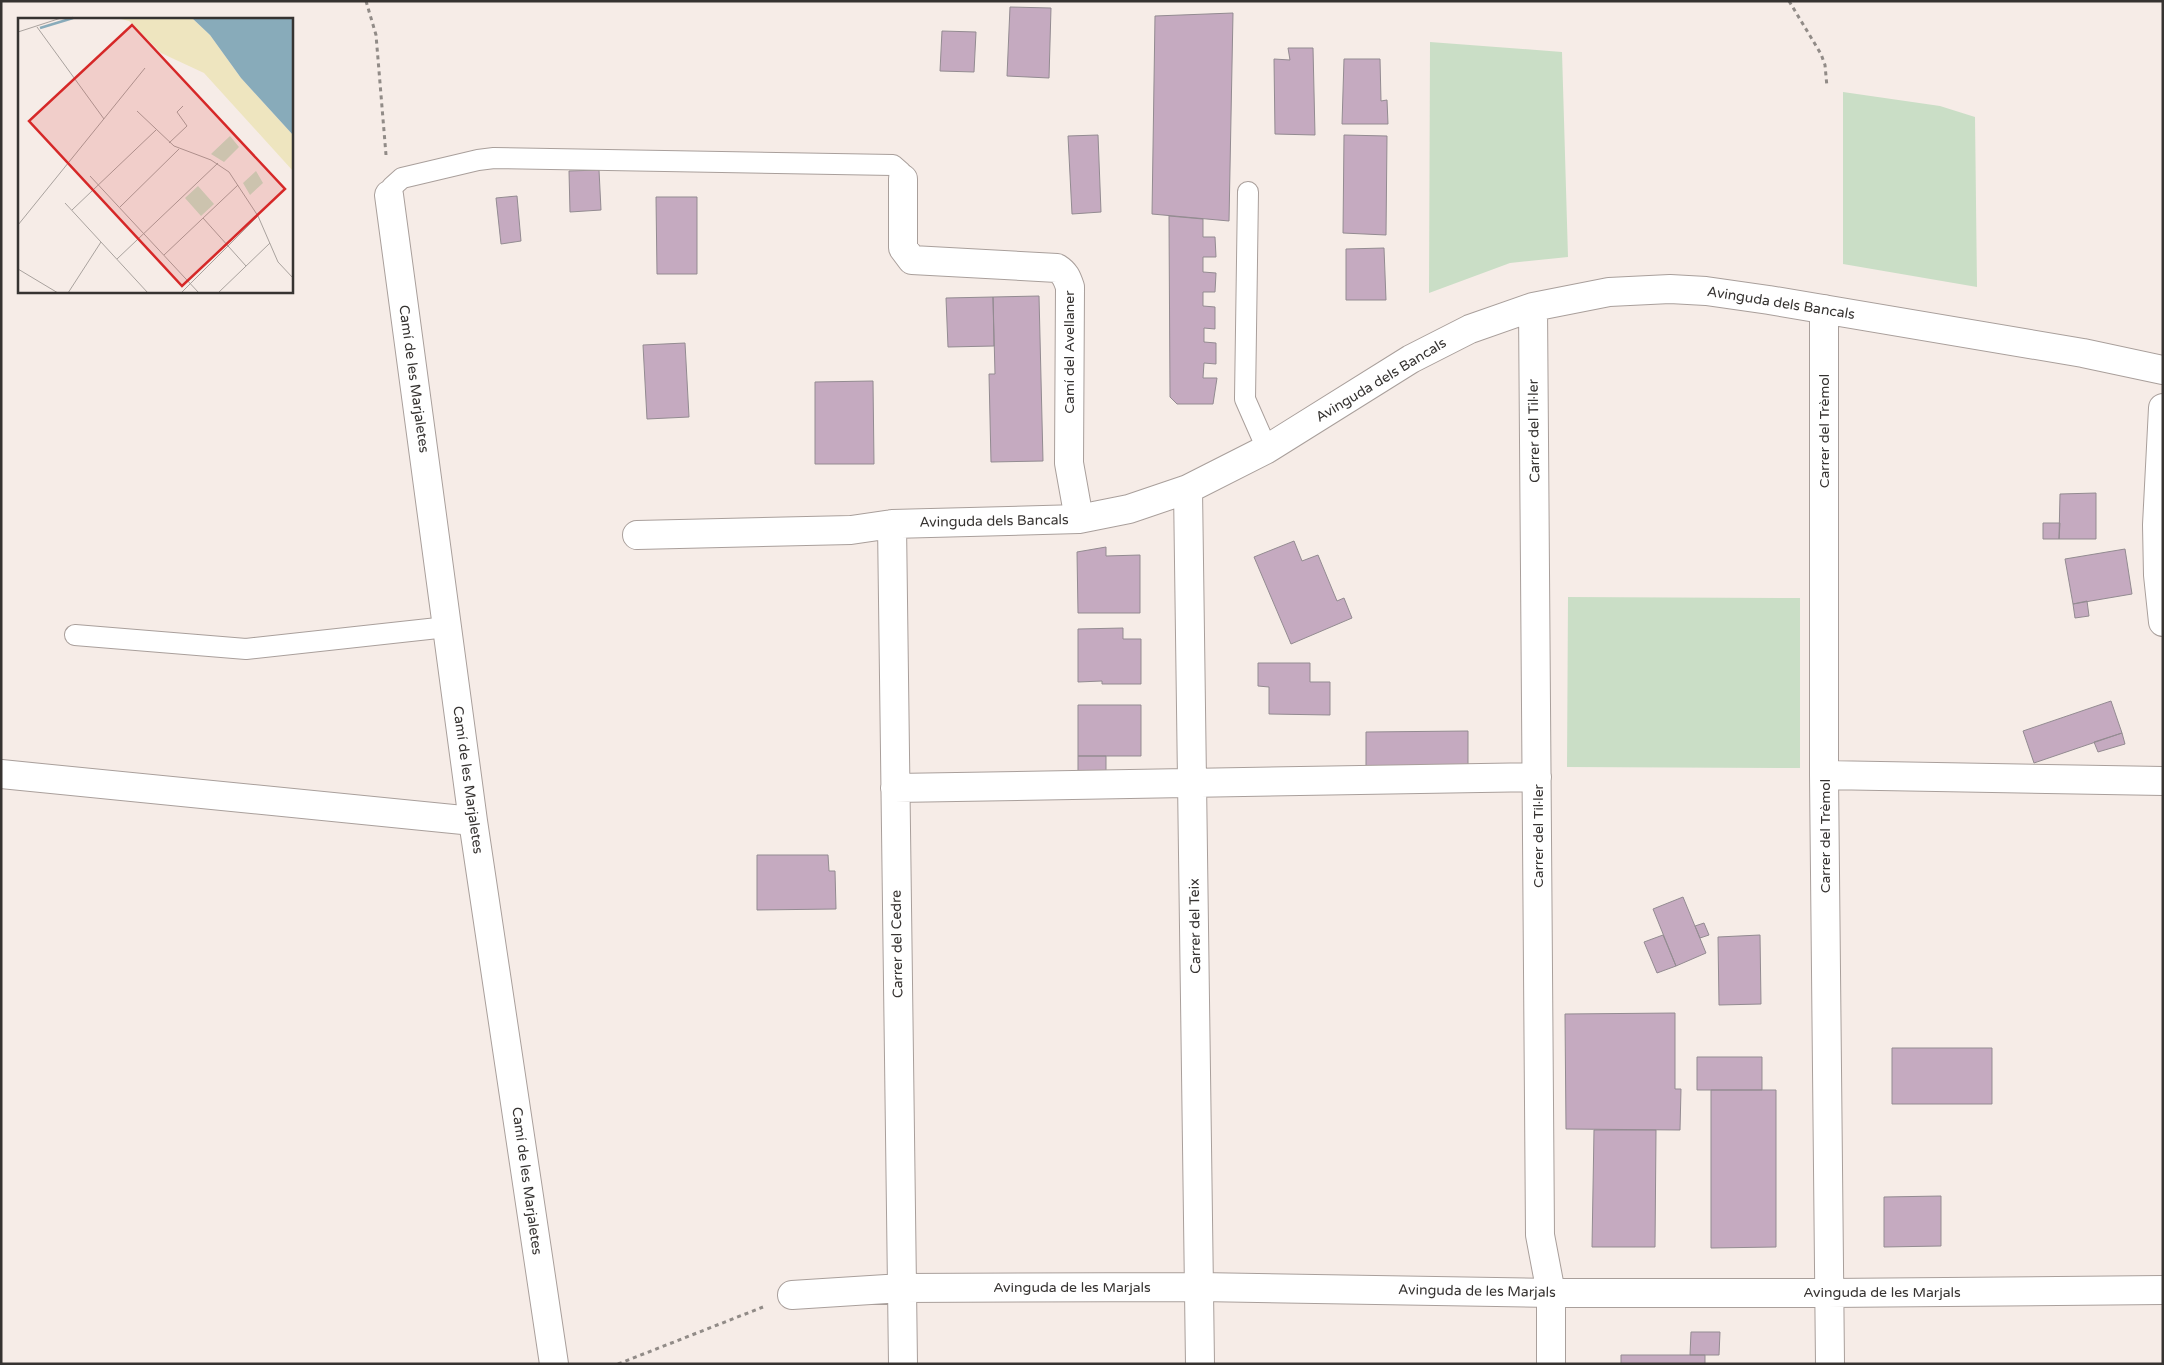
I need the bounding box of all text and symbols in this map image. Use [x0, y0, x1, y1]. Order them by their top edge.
inset map [18, 18, 292, 292]
street label: Avinguda dels Bancals [1706, 283, 1856, 323]
street label: Camí del Avellaner [1061, 290, 1078, 414]
street label: Camí de les Marjaletes [395, 304, 433, 454]
street label: Avinguda dels Bancals [1313, 334, 1450, 426]
street label: Carrer del Trèmol [1816, 374, 1833, 488]
street label: Carrer del Til·ler [1525, 378, 1543, 483]
street label: Avinguda dels Bancals [919, 511, 1069, 531]
street label: Camí de les Marjaletes [449, 705, 487, 855]
street label: Carrer del Trèmol [1817, 779, 1834, 893]
street label: Carrer del Til·ler [1530, 783, 1547, 888]
street label: Carrer del Teix [1186, 878, 1204, 974]
street label: Carrer del Cedre [888, 890, 906, 998]
street label: Camí de les Marjaletes [508, 1106, 546, 1256]
street label: Avinguda de les Marjals [993, 1279, 1151, 1296]
street label: Avinguda de les Marjals [1398, 1281, 1556, 1301]
street label: Avinguda de les Marjals [1803, 1284, 1961, 1301]

